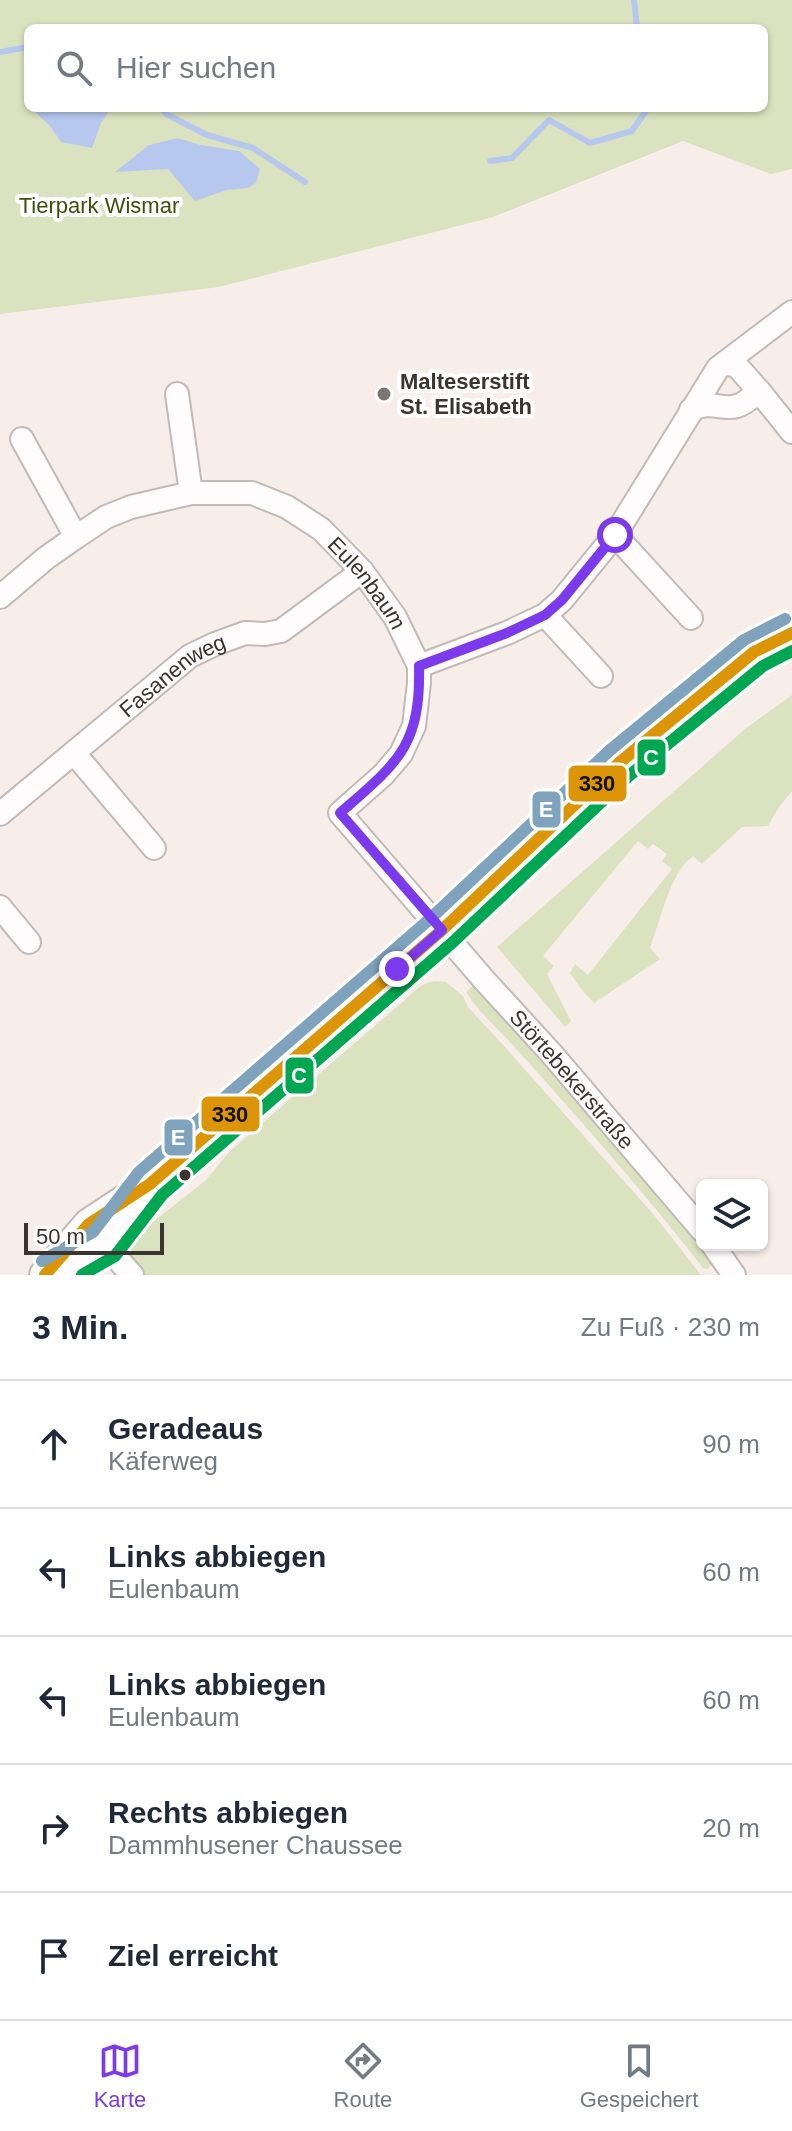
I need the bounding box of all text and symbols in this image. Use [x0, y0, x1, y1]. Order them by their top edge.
search box [24, 24, 768, 112]
icon: search [52, 46, 96, 90]
text: Hier suchen [116, 51, 276, 84]
park label: Tierpark Wismar [19, 193, 179, 218]
place label: Malteserstift St. Elisabeth [400, 369, 532, 419]
marker: Malteserstift St. Elisabeth [375, 385, 393, 403]
route start [597, 517, 633, 553]
street label: Eulenbaum [323, 531, 411, 633]
street label: Fasanenweg [114, 629, 229, 722]
line badge: C [636, 738, 667, 777]
text: C [643, 745, 659, 770]
line badge: 330 [567, 764, 628, 803]
text: 330 [579, 771, 615, 796]
line badge: E [531, 790, 562, 829]
text: E [539, 797, 553, 822]
route end [379, 951, 415, 987]
street label: Störtebekerstraße [505, 1004, 640, 1154]
line badge: C [284, 1056, 315, 1095]
text: C [291, 1063, 307, 1088]
line badge: 330 [200, 1095, 261, 1133]
text: 330 [212, 1102, 248, 1127]
line badge: E [163, 1118, 194, 1157]
text: E [171, 1125, 185, 1150]
unlabelled marker [177, 1167, 193, 1183]
map controls [696, 1179, 768, 1251]
button: layers [696, 1179, 768, 1251]
scale bar [24, 1219, 164, 1255]
text: 50 m [36, 1224, 85, 1249]
text: 3 Min. [32, 1308, 128, 1346]
text: Zu Fuß · 230 m [581, 1312, 760, 1342]
text: Geradeaus [108, 1412, 263, 1445]
icon: ahead [32, 1422, 76, 1466]
text: 90 m [702, 1429, 760, 1459]
text: Käferweg [108, 1446, 218, 1476]
text: Links abbiegen [108, 1540, 326, 1573]
icon: left [32, 1550, 76, 1594]
text: 60 m [702, 1557, 760, 1587]
text: Eulenbaum [108, 1574, 240, 1604]
text: Links abbiegen [108, 1668, 326, 1701]
icon: left [32, 1678, 76, 1722]
text: 60 m [702, 1685, 760, 1715]
text: Eulenbaum [108, 1702, 240, 1732]
text: Rechts abbiegen [108, 1796, 348, 1829]
icon: right [32, 1806, 76, 1850]
text: 20 m [702, 1813, 760, 1843]
text: Dammhusener Chaussee [108, 1830, 403, 1860]
icon: arrive [32, 1934, 76, 1978]
text: Ziel erreicht [108, 1939, 278, 1972]
tab: Karte [94, 2039, 146, 2113]
tab: Route [334, 2039, 392, 2113]
tab: Gespeichert [580, 2039, 698, 2113]

